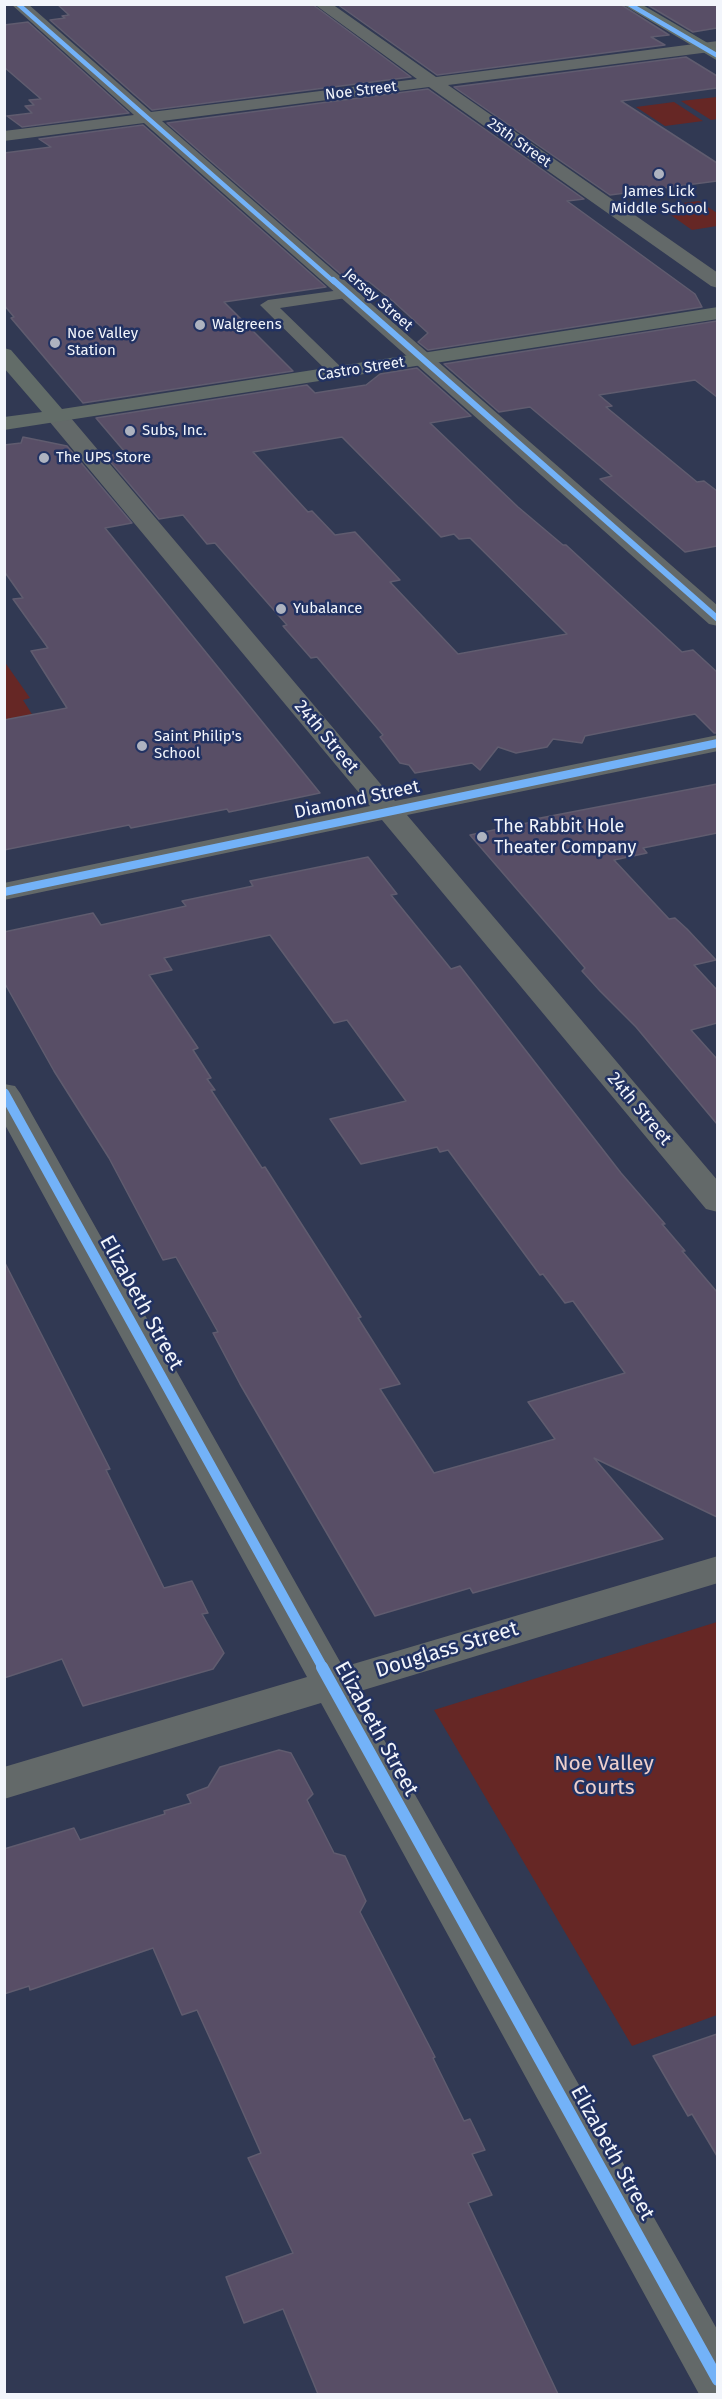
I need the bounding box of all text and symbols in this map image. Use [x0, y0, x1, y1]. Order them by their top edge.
street label: Noe Street [324, 78, 398, 104]
street label: 25th Street [484, 114, 554, 172]
marker: James Lick Middle School [652, 167, 666, 181]
place label: James Lick Middle School [611, 183, 707, 218]
street label: Jersey Street [340, 265, 416, 335]
place label: Walgreens [212, 316, 282, 334]
marker: Walgreens [193, 318, 207, 332]
place label: Noe Valley Station [67, 325, 138, 360]
marker: Noe Valley Station [48, 336, 62, 350]
street label: Castro Street [316, 353, 406, 385]
place label: Subs, Inc. [142, 422, 207, 440]
marker: Subs, Inc. [123, 424, 137, 438]
place label: The UPS Store [56, 449, 151, 467]
marker: The UPS Store [37, 451, 51, 465]
place label: Yubalance [293, 600, 362, 618]
marker: Yubalance [274, 602, 288, 616]
street label: 24th Street [289, 696, 363, 778]
place label: Saint Philip's School [154, 728, 242, 763]
marker: Saint Philip's School [135, 739, 149, 753]
street label: Diamond Street [292, 776, 422, 824]
place label: The Rabbit Hole Theater Company [494, 816, 636, 858]
marker: The Rabbit Hole Theater Company [475, 830, 489, 844]
street label: 24th Street [602, 1068, 676, 1150]
street label: Elizabeth Street [94, 1231, 188, 1375]
street label: Douglass Street [372, 1616, 522, 1684]
street label: Elizabeth Street [329, 1657, 423, 1801]
park label: Noe Valley Courts [554, 1751, 654, 1801]
street label: Elizabeth Street [565, 2081, 659, 2225]

